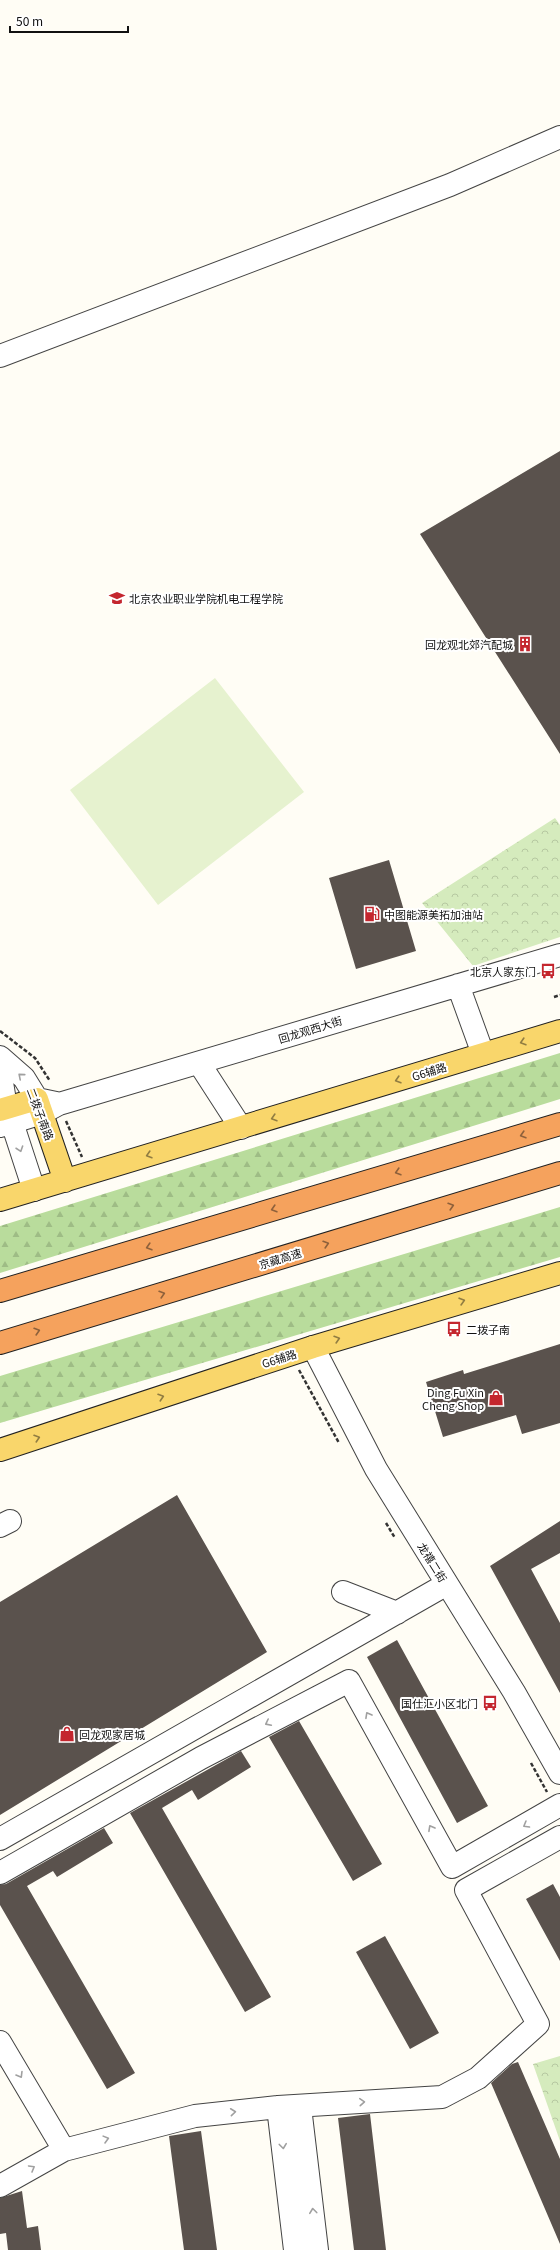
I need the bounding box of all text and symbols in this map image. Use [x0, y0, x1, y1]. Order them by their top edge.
scale bar [10, 8, 128, 34]
text: 50 m [16, 12, 43, 29]
school or university icon: 北京农业职业学院机电工程学院 [108, 589, 126, 607]
place label: 北京农业职业学院机电工程学院 [129, 590, 283, 606]
building icon: 回龙观北郊汽配城 [516, 635, 534, 653]
place label: 回龙观北郊汽配城 [425, 636, 513, 652]
fuel station icon: 中图能源美拓加油站 [363, 905, 381, 923]
place label: 中图能源美拓加油站 [384, 906, 483, 922]
bus stop icon: 北京人家东门 [539, 962, 557, 980]
place label: 北京人家东门 [470, 963, 536, 979]
street label: 回龙观西大街 [276, 1012, 344, 1046]
one-way arrow [519, 1037, 526, 1046]
street label: G6辅路 [410, 1058, 448, 1084]
one-way arrow [18, 1073, 26, 1081]
one-way arrow [395, 1075, 402, 1084]
street label: 二拨子南路 [24, 1085, 58, 1143]
one-way arrow [270, 1113, 277, 1122]
one-way arrow [519, 1130, 526, 1139]
one-way arrow [15, 1145, 24, 1152]
one-way arrow [146, 1150, 153, 1159]
one-way arrow [395, 1167, 402, 1176]
one-way arrow [447, 1202, 454, 1211]
one-way arrow [270, 1204, 277, 1213]
one-way arrow [323, 1240, 330, 1249]
one-way arrow [146, 1242, 153, 1251]
street label: 京藏高速 [257, 1244, 303, 1272]
one-way arrow [158, 1290, 165, 1299]
one-way arrow [458, 1297, 465, 1306]
bus stop icon: 二拨子南 [445, 1320, 463, 1338]
place label: 二拨子南 [466, 1321, 510, 1337]
one-way arrow [34, 1327, 41, 1336]
one-way arrow [334, 1335, 341, 1344]
street label: G6辅路 [260, 1345, 298, 1371]
place label: Ding Fu Xin Cheng Shop [422, 1384, 484, 1413]
shop icon: Ding Fu Xin Cheng Shop [487, 1389, 505, 1407]
one-way arrow [157, 1393, 164, 1402]
one-way arrow [33, 1434, 40, 1442]
street label: 龙禧二街 [415, 1539, 451, 1585]
bus stop icon: 国仕汇小区北门 [481, 1694, 499, 1712]
place label: 国仕汇小区北门 [401, 1695, 478, 1711]
one-way arrow [365, 1712, 372, 1719]
one-way arrow [264, 1719, 272, 1726]
shop icon: 回龙观家居城 [58, 1725, 76, 1743]
place label: 回龙观家居城 [79, 1726, 145, 1742]
one-way arrow [523, 1820, 530, 1827]
one-way arrow [428, 1825, 435, 1832]
one-way arrow [15, 2071, 22, 2078]
one-way arrow [359, 2098, 365, 2107]
one-way arrow [230, 2107, 236, 2116]
one-way arrow [103, 2136, 109, 2144]
one-way arrow [278, 2143, 287, 2149]
one-way arrow [28, 2166, 35, 2173]
one-way arrow [308, 2208, 317, 2214]

